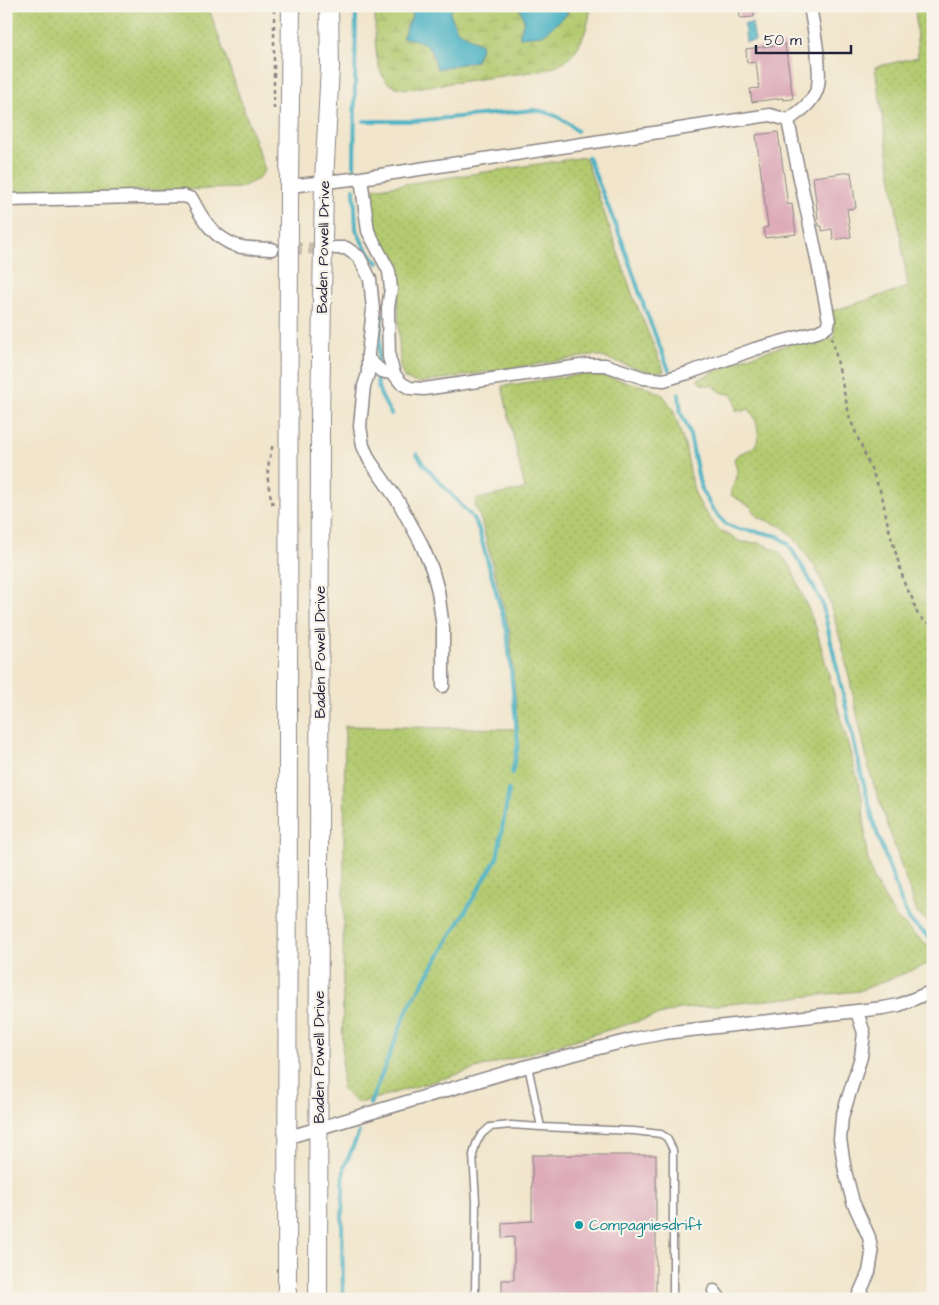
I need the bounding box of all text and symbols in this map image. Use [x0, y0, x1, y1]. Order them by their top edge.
scale bar [756, 22, 852, 54]
text: 50 m [764, 30, 802, 51]
street label: Baden Powell Drive [312, 180, 335, 314]
street label: Baden Powell Drive [310, 586, 331, 718]
street label: Baden Powell Drive [309, 991, 330, 1123]
place label: Compagniesdrift [589, 1215, 702, 1237]
marker: Compagniesdrift [573, 1219, 585, 1231]

